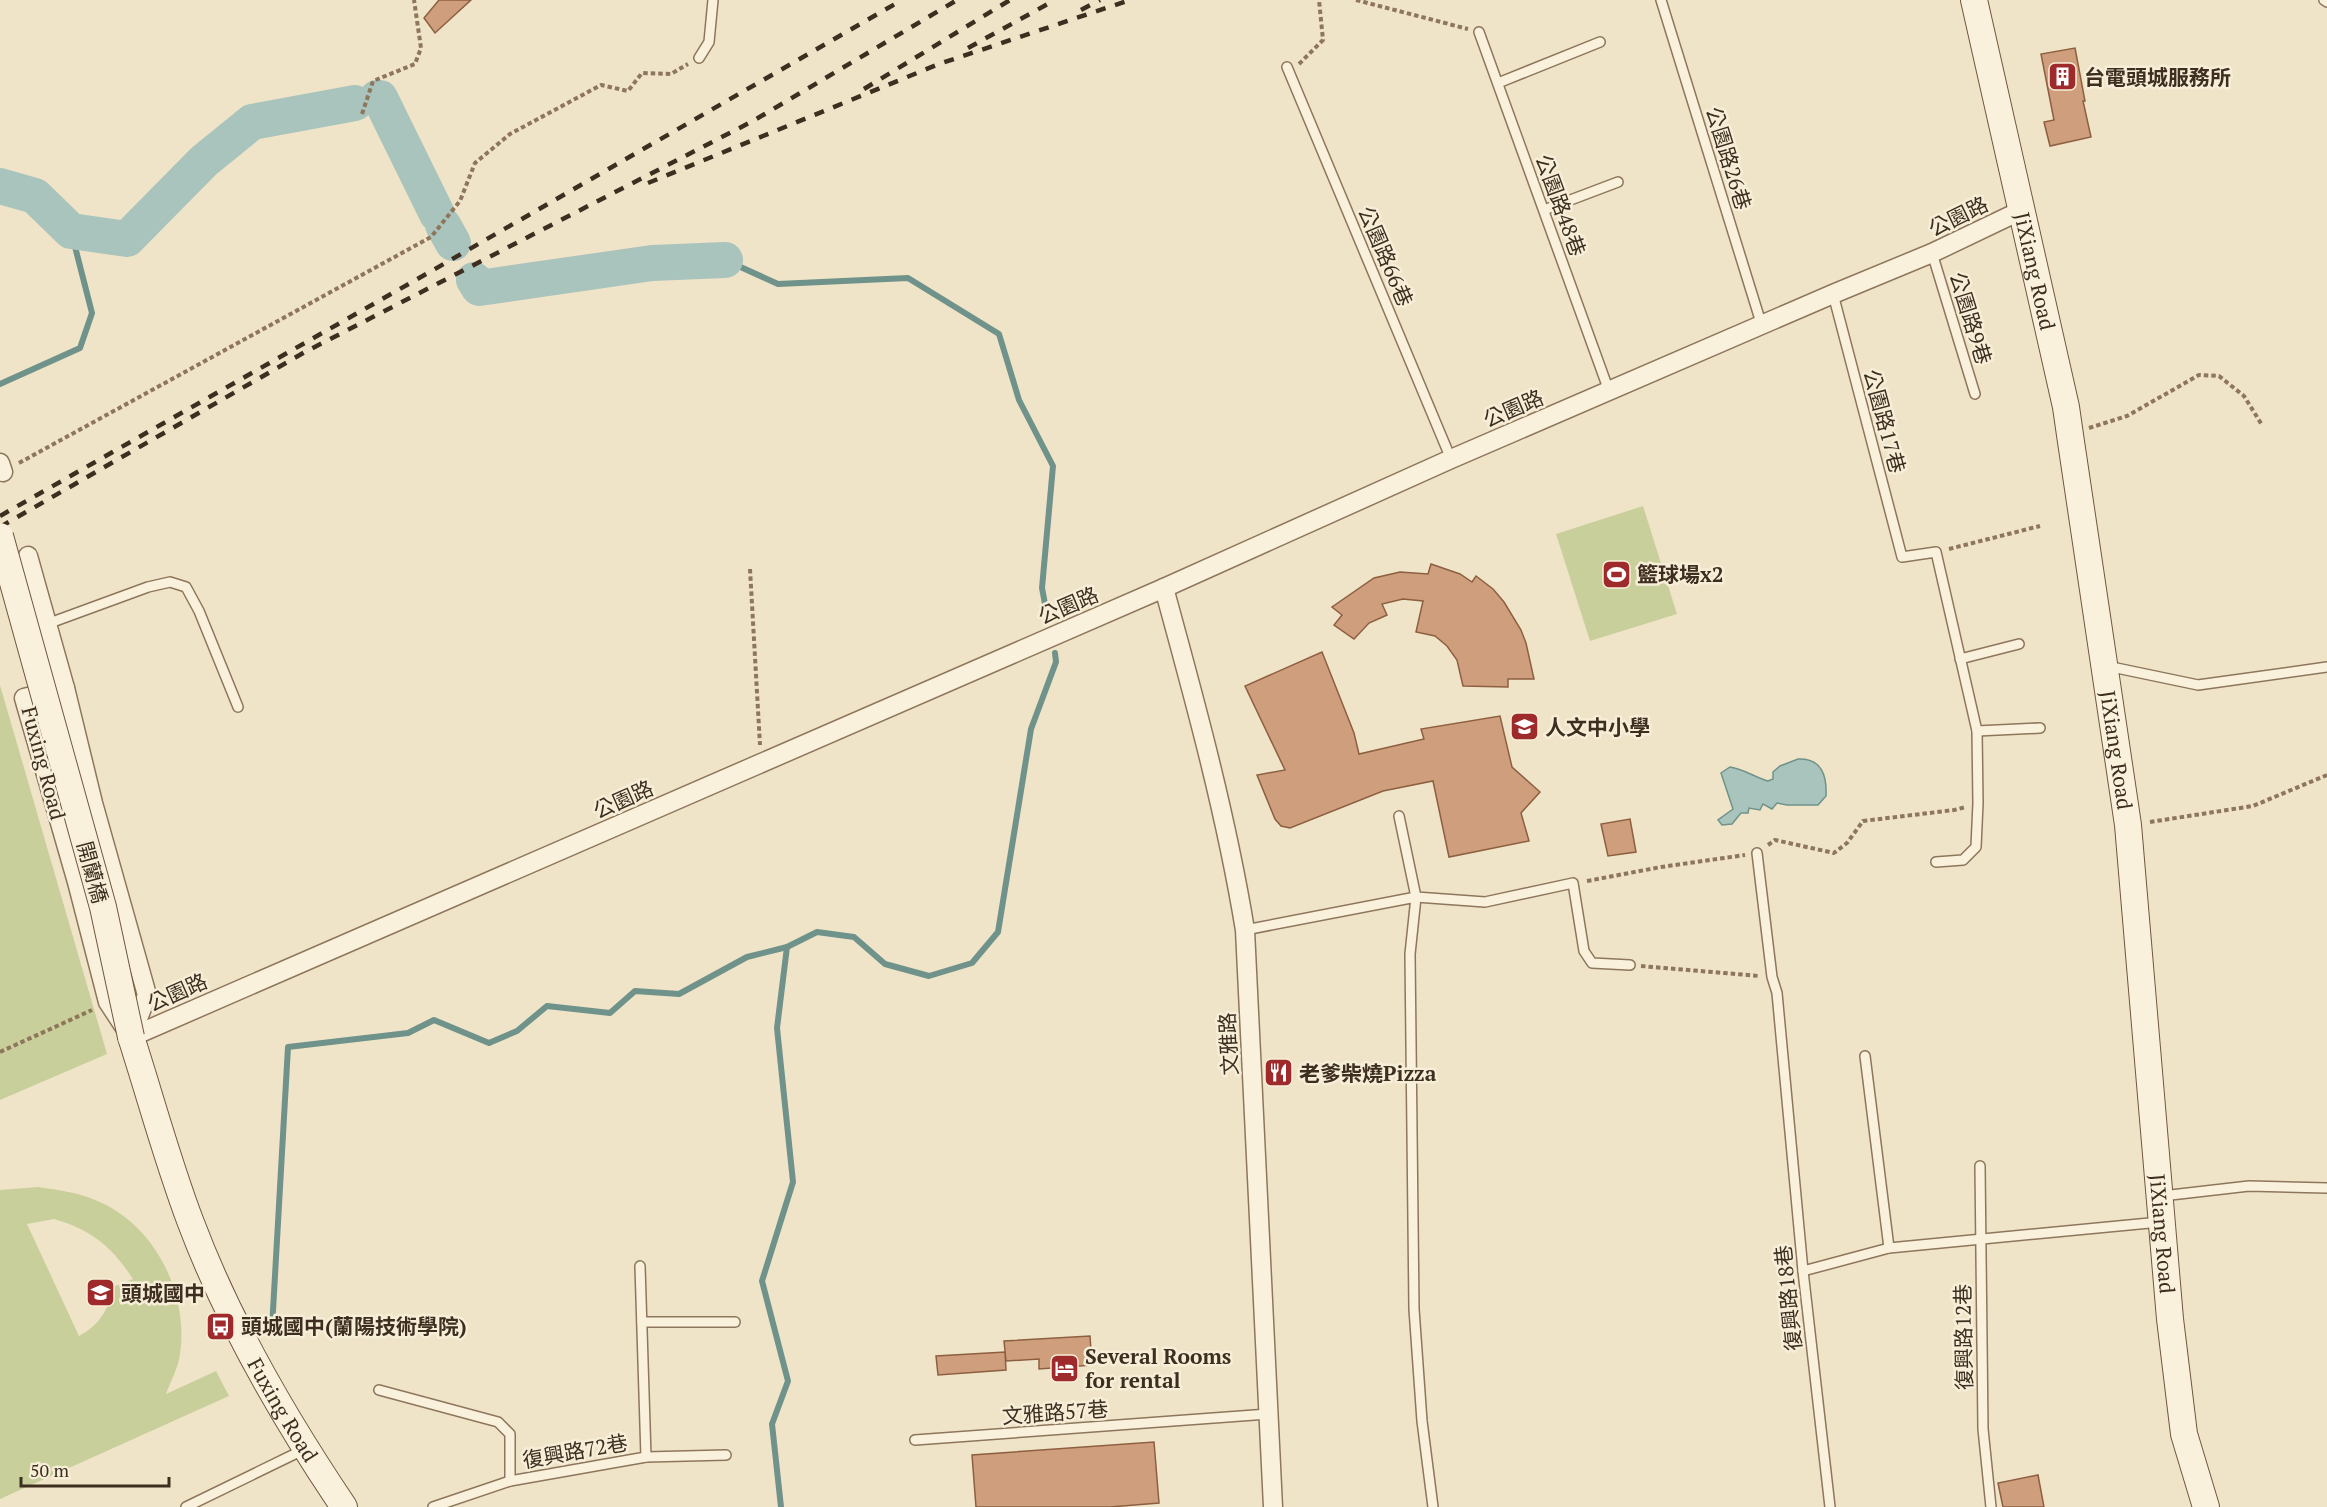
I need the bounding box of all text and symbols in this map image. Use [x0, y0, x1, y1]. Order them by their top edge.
building icon: 台電頭城服務所 [2047, 61, 2079, 93]
place label: 台電頭城服務所 [2084, 63, 2231, 91]
street label: 公園路26巷 [1700, 103, 1758, 213]
street label: 公園路48巷 [1530, 150, 1592, 260]
street label: 公園路 [1924, 190, 1992, 242]
street label: 公園路66巷 [1352, 202, 1420, 310]
street label: JiXiang Road [2008, 210, 2062, 333]
street label: 公園路9巷 [1944, 268, 1998, 368]
street label: 公園路17巷 [1858, 366, 1912, 476]
street label: 公園路 [1479, 383, 1547, 433]
sports icon: 籃球場x2 [1600, 558, 1632, 590]
place label: 籃球場x2 [1637, 560, 1724, 588]
street label: 公園路 [1034, 580, 1102, 630]
street label: JiXiang Road [2094, 689, 2140, 812]
street label: Fuxing Road [15, 703, 73, 823]
school or university icon: 人文中小學 [1508, 711, 1540, 743]
place label: 人文中小學 [1545, 713, 1650, 741]
street label: 公園路 [589, 773, 657, 825]
street label: 開蘭橋 [71, 838, 115, 906]
street label: 公園路 [143, 966, 211, 1018]
street label: 文雅路 [1212, 1012, 1244, 1076]
restaurant icon: 老爹柴燒Pizza [1262, 1057, 1294, 1089]
place label: 老爹柴燒Pizza [1299, 1059, 1437, 1087]
street label: JiXiang Road [2144, 1173, 2182, 1295]
street label: 復興路18巷 [1769, 1244, 1807, 1352]
school or university icon: 頭城國中 [84, 1277, 116, 1309]
place label: 頭城國中 [121, 1279, 205, 1307]
street label: 復興路12巷 [1948, 1284, 1978, 1390]
bus stop icon: 頭城國中(蘭陽技術學院) [204, 1310, 236, 1342]
place label: 頭城國中(蘭陽技術學院) [241, 1312, 467, 1340]
place label: Several Rooms for rental [1085, 1342, 1231, 1394]
hotel icon: Several Rooms for rental [1048, 1352, 1080, 1384]
street label: Fuxing Road [242, 1353, 325, 1467]
street label: 文雅路57巷 [1001, 1394, 1109, 1430]
street label: 復興路72巷 [520, 1428, 630, 1474]
scale bar [21, 1450, 170, 1488]
text: 50 m [30, 1458, 70, 1482]

